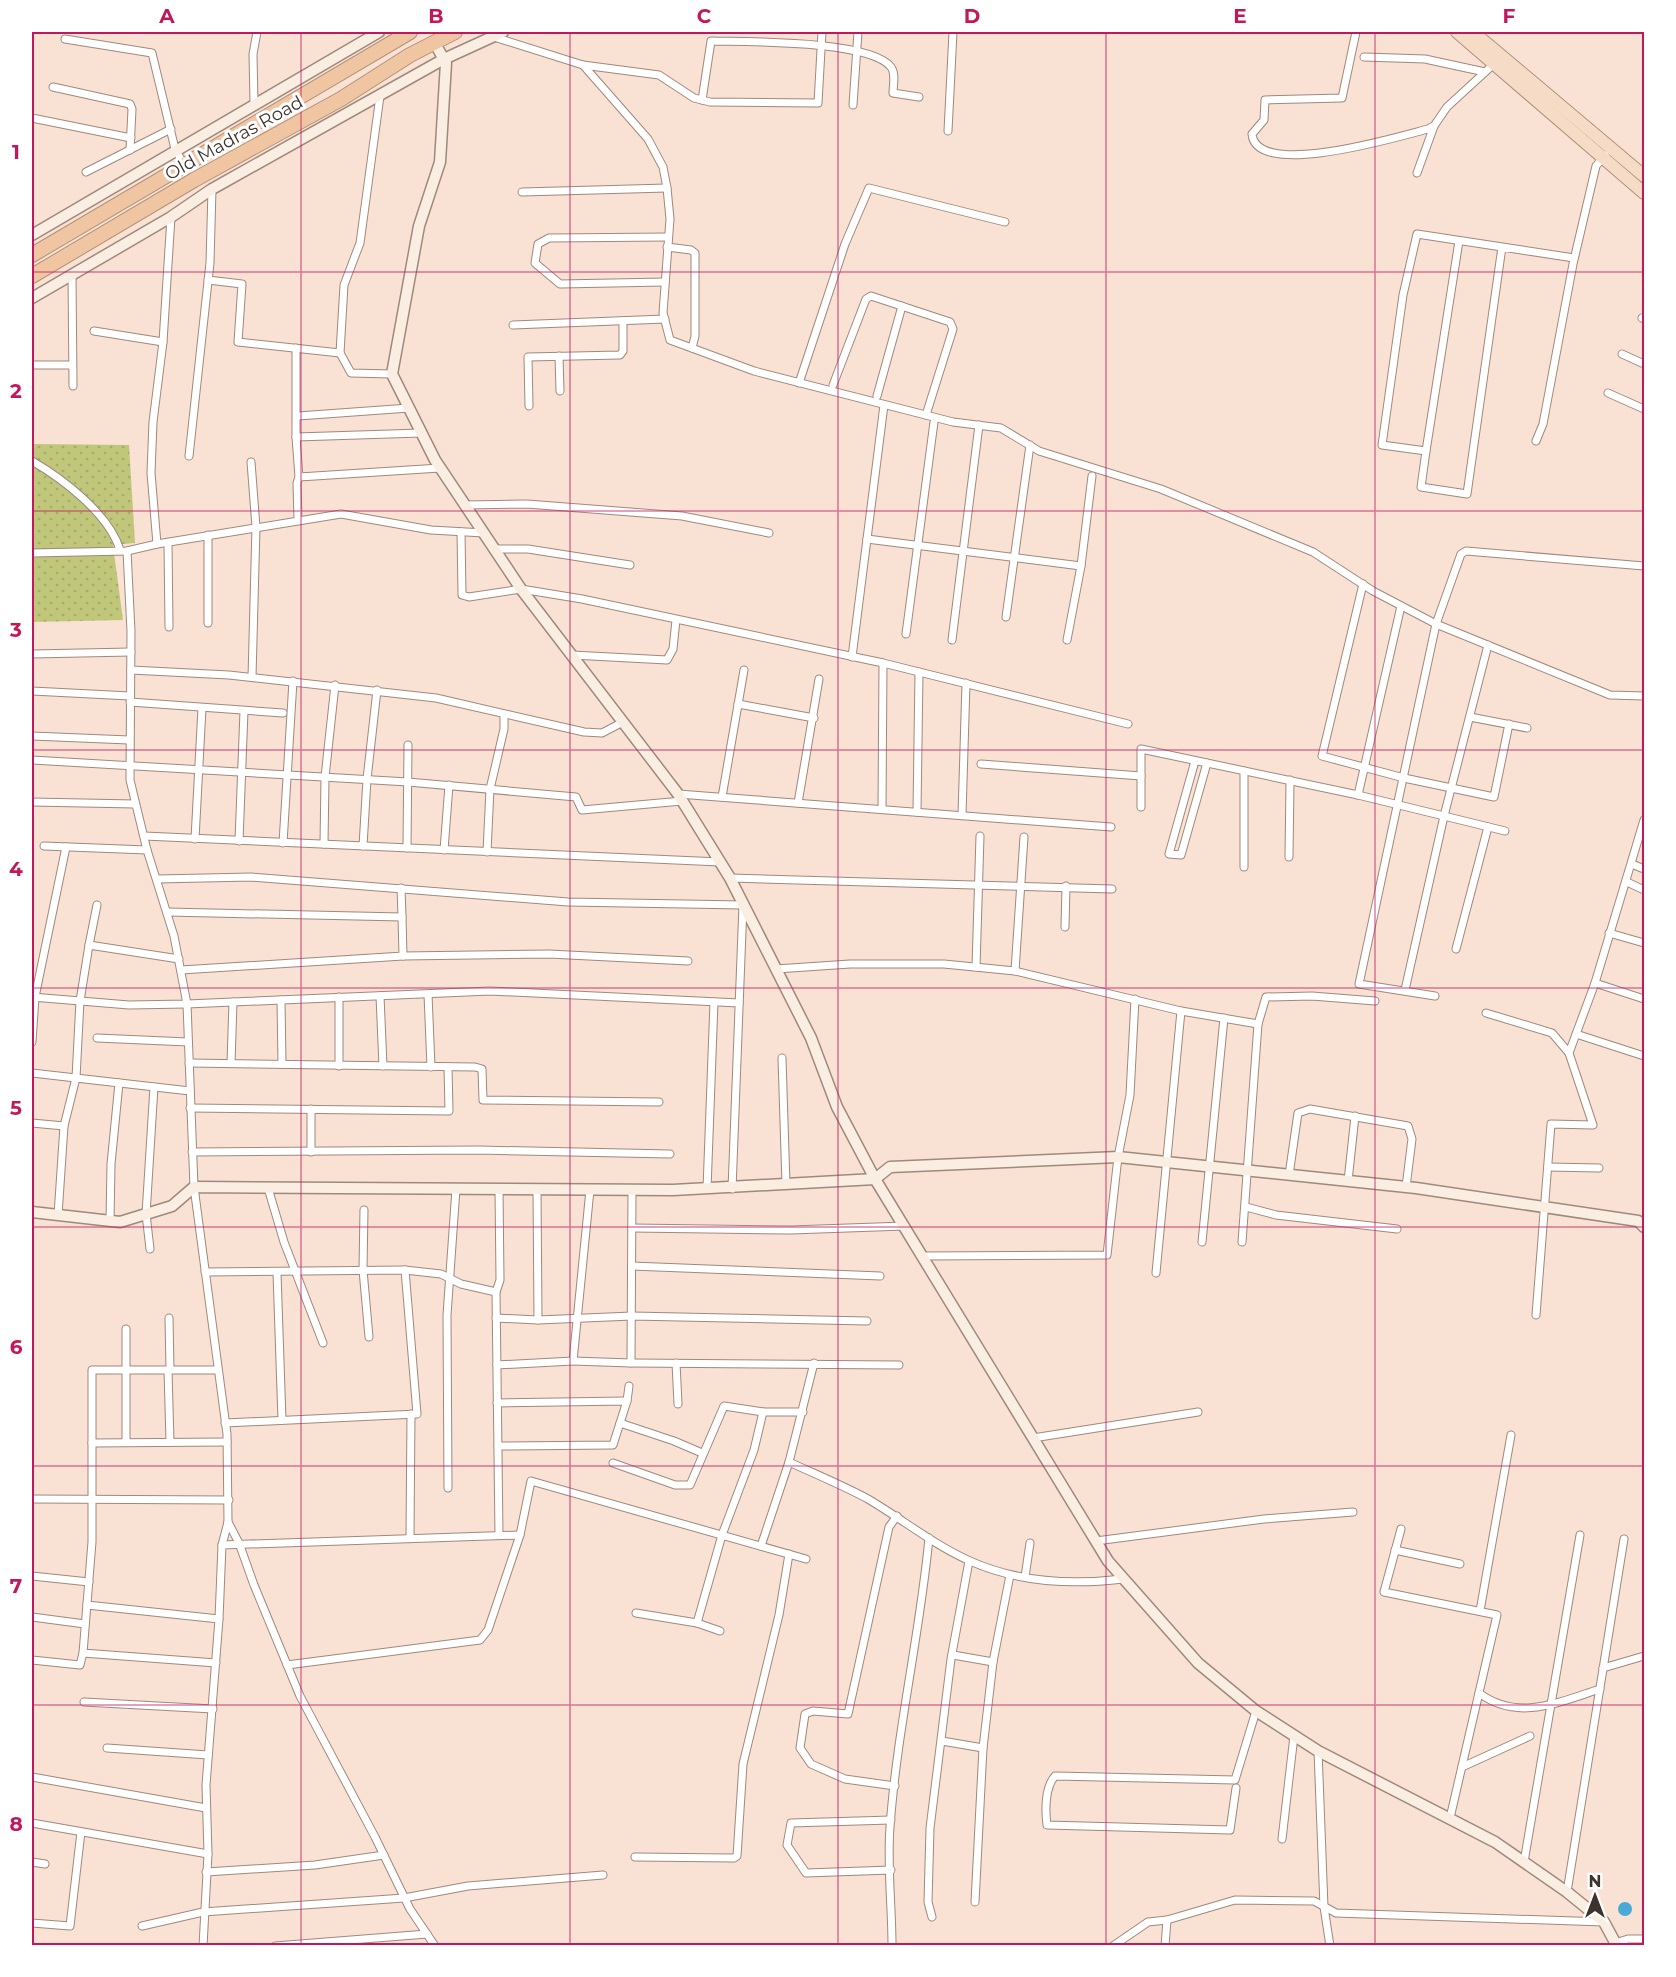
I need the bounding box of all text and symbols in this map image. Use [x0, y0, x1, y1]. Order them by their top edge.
text: A [158, 4, 175, 28]
text: B [428, 4, 444, 28]
text: C [697, 4, 712, 28]
text: D [964, 4, 980, 28]
text: E [1233, 4, 1247, 28]
text: F [1503, 4, 1516, 28]
street label: Old Madras Road [161, 91, 307, 185]
text: 1 [12, 140, 20, 164]
text: 2 [10, 379, 22, 403]
text: 3 [9, 618, 22, 642]
text: 4 [9, 857, 23, 881]
text: 5 [10, 1096, 22, 1120]
text: 6 [10, 1335, 23, 1359]
text: 7 [10, 1574, 22, 1598]
text: 8 [9, 1812, 23, 1836]
north arrow [1565, 1866, 1625, 1926]
text: N [1589, 1872, 1601, 1891]

